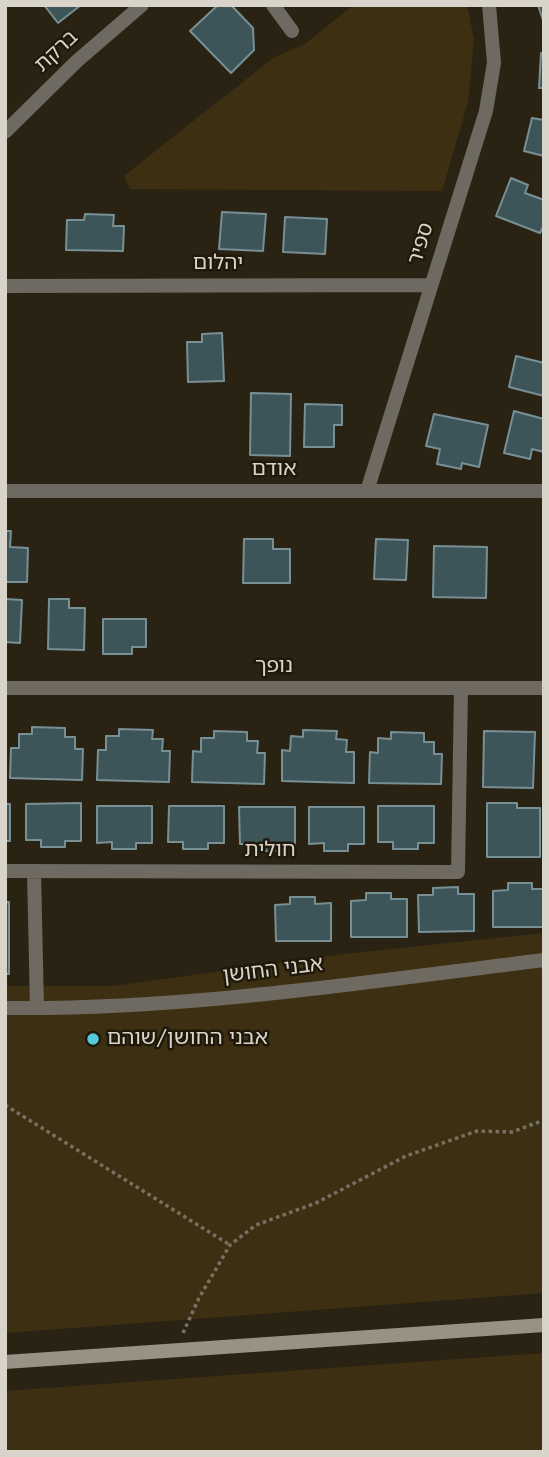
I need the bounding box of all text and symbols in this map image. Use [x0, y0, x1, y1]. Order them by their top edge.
street label: ברקת [30, 26, 84, 78]
street label: ספיר [404, 220, 440, 268]
street label: יהלום [193, 251, 243, 277]
street label: אודם [252, 457, 296, 483]
street label: נופך [255, 654, 293, 680]
street label: חולית [244, 838, 296, 864]
street label: אבני החושן [221, 952, 325, 990]
place label: אבני החושן/שוהם [107, 1026, 268, 1052]
marker: אבני החושן/שוהם [85, 1031, 101, 1047]

